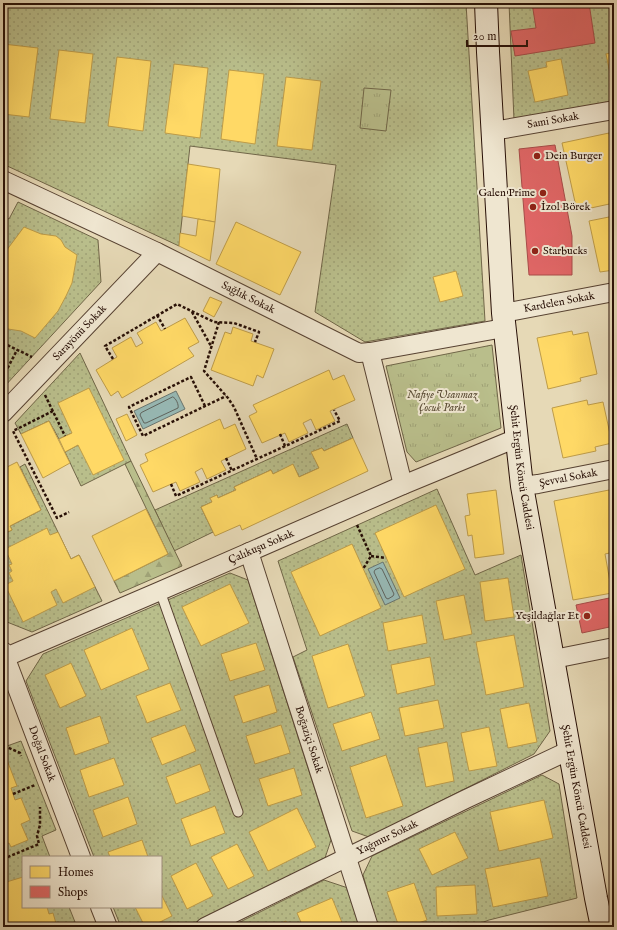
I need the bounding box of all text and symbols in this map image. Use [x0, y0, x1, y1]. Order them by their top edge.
scale bar [467, 22, 527, 48]
text: 20 m [473, 29, 496, 44]
street label: Sami Sokak [526, 109, 580, 132]
place label: Dein Burger [545, 149, 602, 163]
marker: Dein Burger [532, 151, 542, 161]
place label: Galen Prime [478, 186, 535, 200]
marker: Galen Prime [538, 188, 548, 198]
place label: İzol Börek [541, 200, 590, 214]
marker: İzol Börek [528, 202, 538, 212]
place label: Starbucks [543, 244, 587, 258]
marker: Starbucks [530, 246, 540, 256]
street label: Sağlık Sokak [219, 278, 278, 317]
street label: Kardelen Sokak [522, 289, 596, 316]
street label: Sarayönü Sokak [50, 302, 110, 364]
park label: Nafiye Usanmaz Çocuk Parkı [407, 388, 479, 415]
street label: Şehit Ergün Köncü Caddesi [506, 404, 537, 531]
street label: Şevval Sokak [538, 465, 599, 491]
street label: Çalıkuşu Sokak [226, 526, 296, 567]
place label: Yeşildağlar Et [515, 609, 579, 623]
marker: Yeşildağlar Et [582, 611, 592, 621]
street label: Boğaziçi Sokak [292, 704, 326, 775]
street label: Şehit Ergün Köncü Caddesi [558, 723, 594, 850]
street label: Doğal Sokak [25, 724, 59, 784]
street label: Yağmur Sokak [354, 817, 420, 859]
legend [22, 856, 162, 908]
text: Homes [58, 865, 94, 880]
text: Shops [58, 885, 88, 901]

